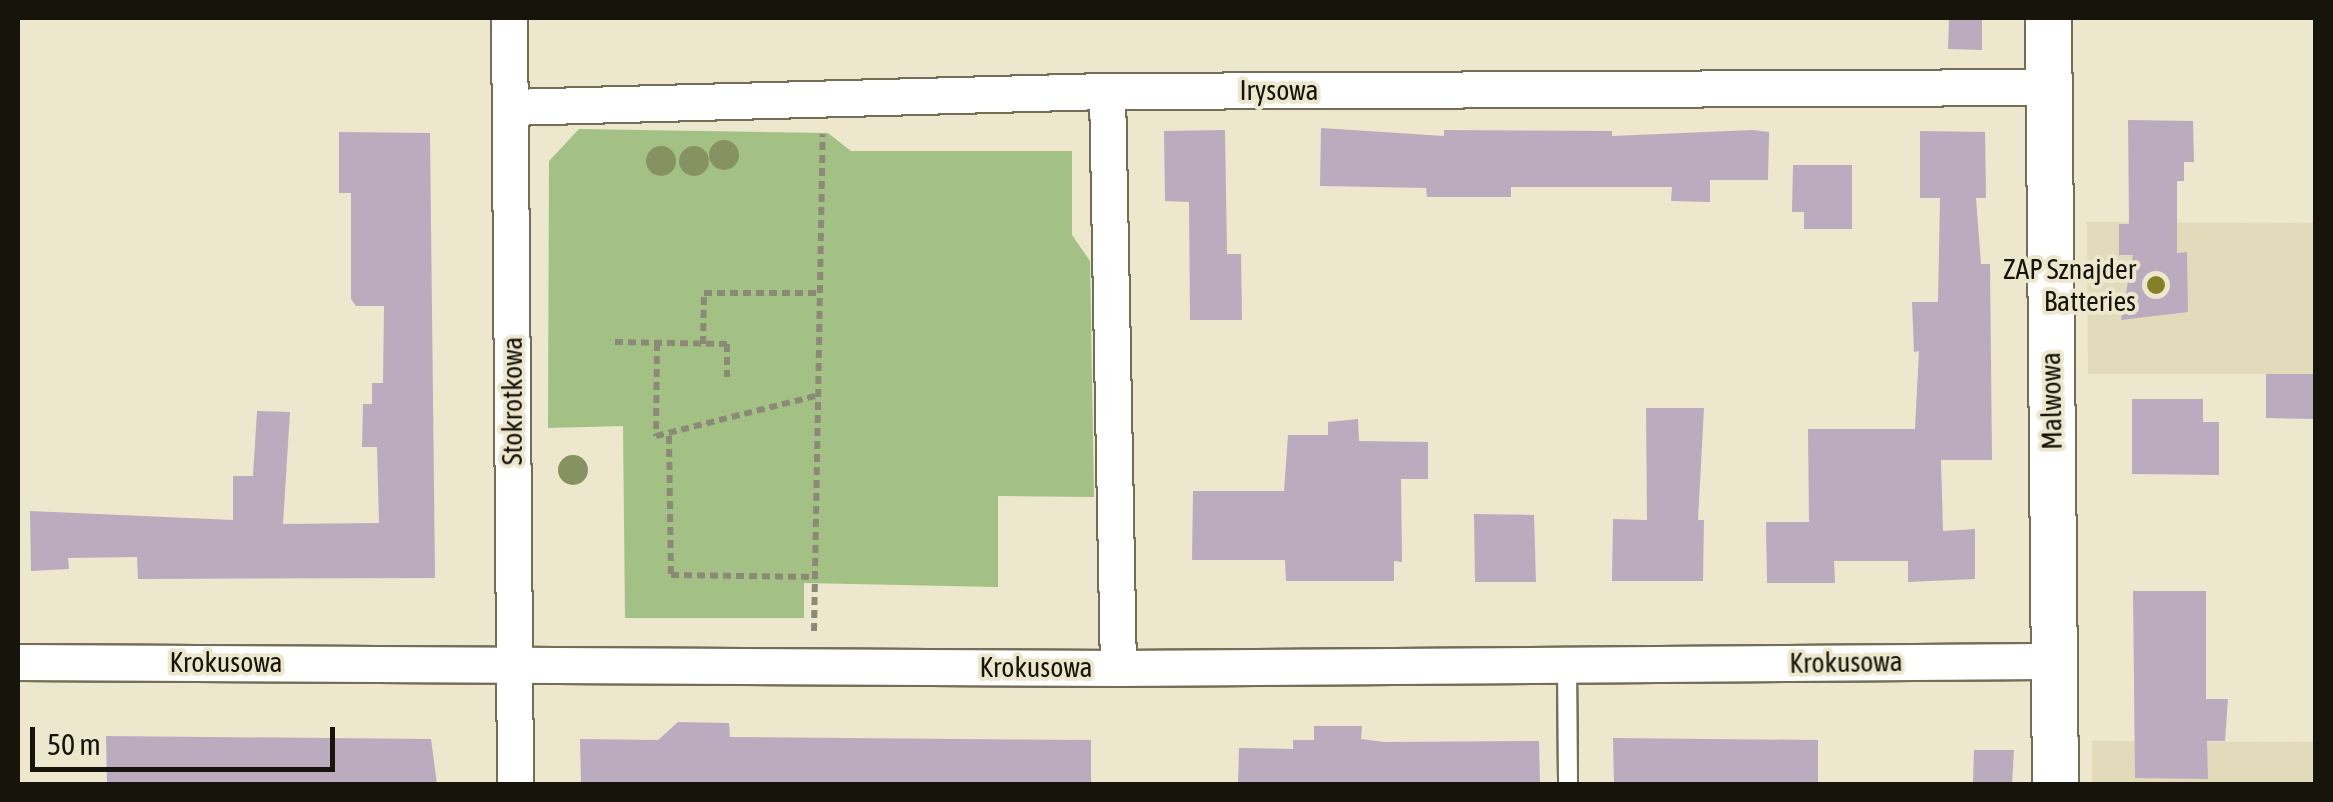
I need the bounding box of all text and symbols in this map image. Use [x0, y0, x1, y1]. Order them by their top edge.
street label: Irysowa [1239, 73, 1319, 107]
place label: ZAP Sznajder Batteries [2003, 252, 2136, 318]
marker: ZAP Sznajder Batteries [2145, 274, 2167, 296]
street label: Stokrotkowa [495, 337, 529, 465]
street label: Malwowa [2033, 352, 2069, 450]
street label: Krokusowa [1789, 644, 1903, 680]
street label: Krokusowa [169, 645, 283, 679]
street label: Krokusowa [979, 650, 1093, 684]
scale bar [35, 707, 340, 769]
text: 50 m [47, 727, 101, 761]

